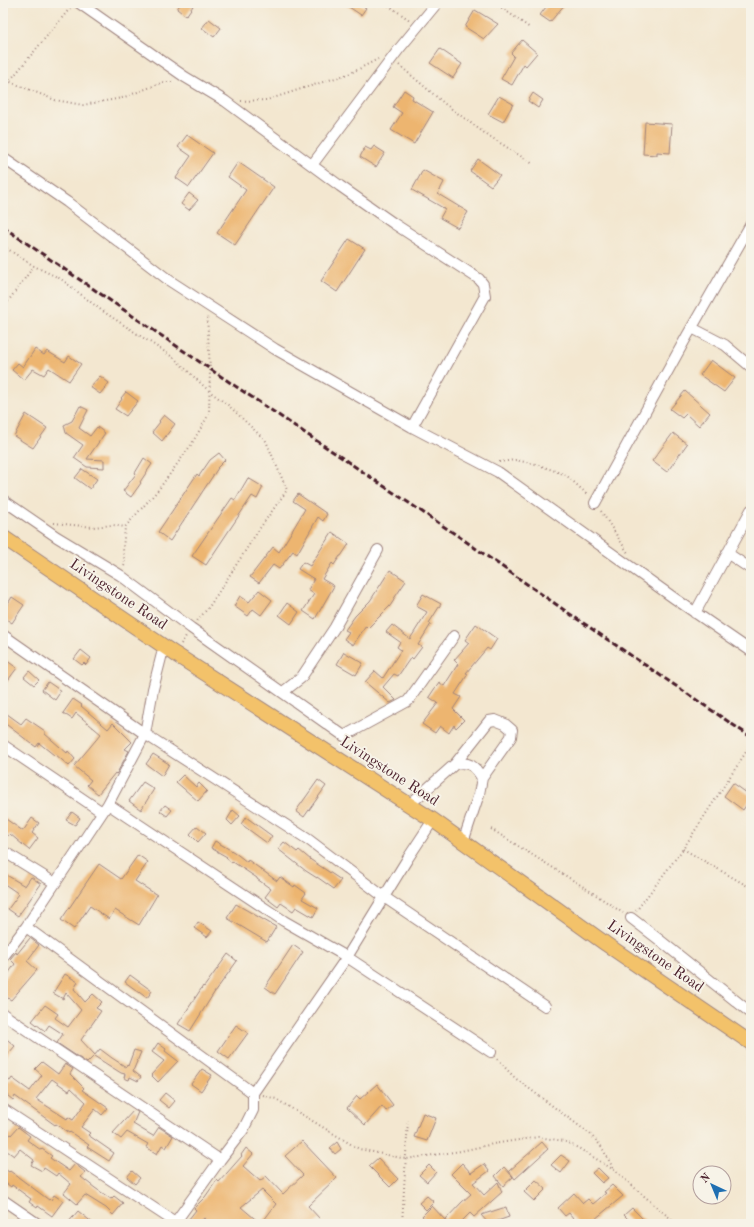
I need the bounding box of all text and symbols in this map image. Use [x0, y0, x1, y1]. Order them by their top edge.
street label: Livingstone Road [66, 557, 170, 633]
street label: Livingstone Road [337, 735, 441, 809]
street label: Livingstone Road [604, 918, 706, 996]
north arrow [692, 1165, 732, 1205]
text: N [699, 1172, 713, 1186]

